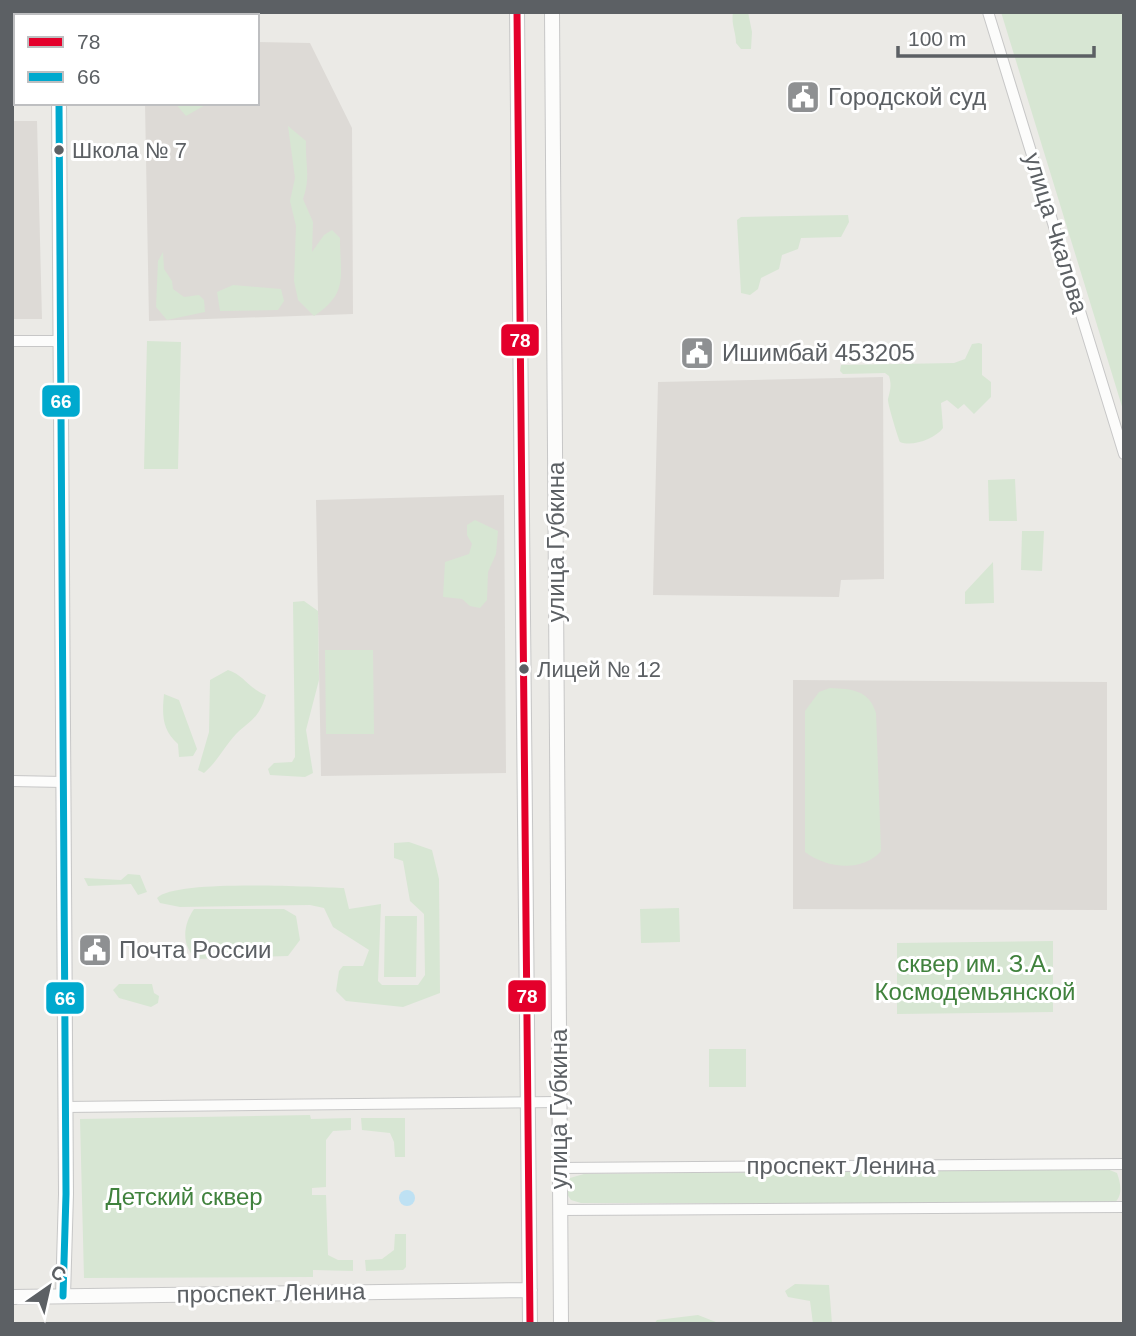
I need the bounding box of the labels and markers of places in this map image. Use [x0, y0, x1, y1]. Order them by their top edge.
public building icon: Городской суд [784, 78, 822, 116]
place label: Городской суд [828, 83, 986, 110]
place label: Школа № 7 [72, 138, 187, 163]
marker: Школа № 7 [52, 143, 66, 157]
public building icon: Ишимбай 453205 [678, 334, 716, 372]
place label: Ишимбай 453205 [722, 339, 915, 366]
place label: Лицей № 12 [537, 657, 661, 682]
marker: Лицей № 12 [517, 662, 531, 676]
public building icon: Почта России [76, 931, 114, 969]
place label: Почта России [119, 936, 271, 963]

